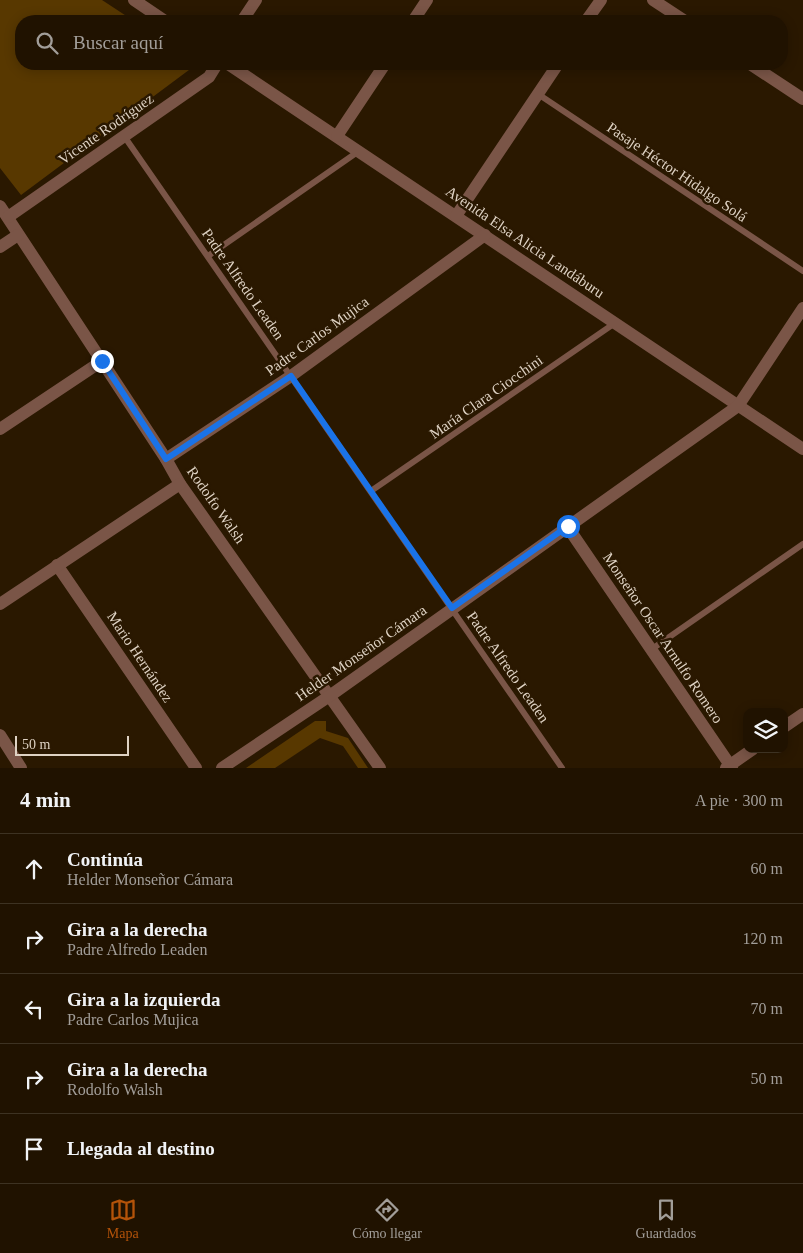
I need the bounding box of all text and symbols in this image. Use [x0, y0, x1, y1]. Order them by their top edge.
search box [15, 15, 788, 70]
icon: search [33, 29, 61, 57]
text: Buscar aquí [73, 32, 163, 53]
street label: Vicente Rodríguez [56, 90, 157, 168]
street label: Pasaje Héctor Hidalgo Solá [604, 119, 750, 225]
street label: Avenida Elsa Alicia Landáburu [443, 183, 608, 301]
street label: Padre Alfredo Leaden [199, 226, 288, 343]
street label: Padre Carlos Mujica [262, 293, 372, 379]
route end [91, 350, 114, 373]
street label: María Clara Ciocchini [426, 352, 546, 442]
street label: Rodolfo Walsh [184, 464, 249, 547]
route start [557, 515, 580, 538]
street label: Monseñor Oscar Arnulfo Romero [600, 550, 726, 726]
street label: Helder Monseñor Cámara [293, 602, 430, 704]
street label: Mario Hernández [104, 609, 176, 705]
street label: Padre Alfredo Leaden [464, 609, 553, 726]
map controls [743, 708, 788, 753]
button: layers [743, 708, 788, 753]
scale bar [15, 733, 129, 756]
text: 50 m [22, 737, 50, 752]
text: 4 min [20, 788, 71, 812]
text: A pie · 300 m [695, 792, 783, 809]
text: Continúa [67, 849, 143, 870]
icon: ahead [20, 855, 48, 883]
text: 60 m [751, 860, 783, 877]
text: Helder Monseñor Cámara [67, 871, 233, 888]
text: Gira a la derecha [67, 919, 208, 940]
icon: right [20, 925, 48, 953]
text: 120 m [743, 930, 783, 947]
text: Padre Alfredo Leaden [67, 941, 207, 958]
text: Gira a la izquierda [67, 989, 221, 1010]
icon: left [20, 995, 48, 1023]
text: 70 m [751, 1000, 783, 1017]
text: Padre Carlos Mujica [67, 1011, 199, 1028]
text: Gira a la derecha [67, 1059, 208, 1080]
icon: right [20, 1065, 48, 1093]
text: 50 m [751, 1070, 783, 1087]
text: Rodolfo Walsh [67, 1081, 163, 1098]
icon: arrive [20, 1135, 48, 1163]
text: Llegada al destino [67, 1138, 215, 1159]
tab: Mapa [107, 1196, 139, 1242]
tab: Cómo llegar [352, 1196, 422, 1242]
tab: Guardados [636, 1196, 696, 1242]

